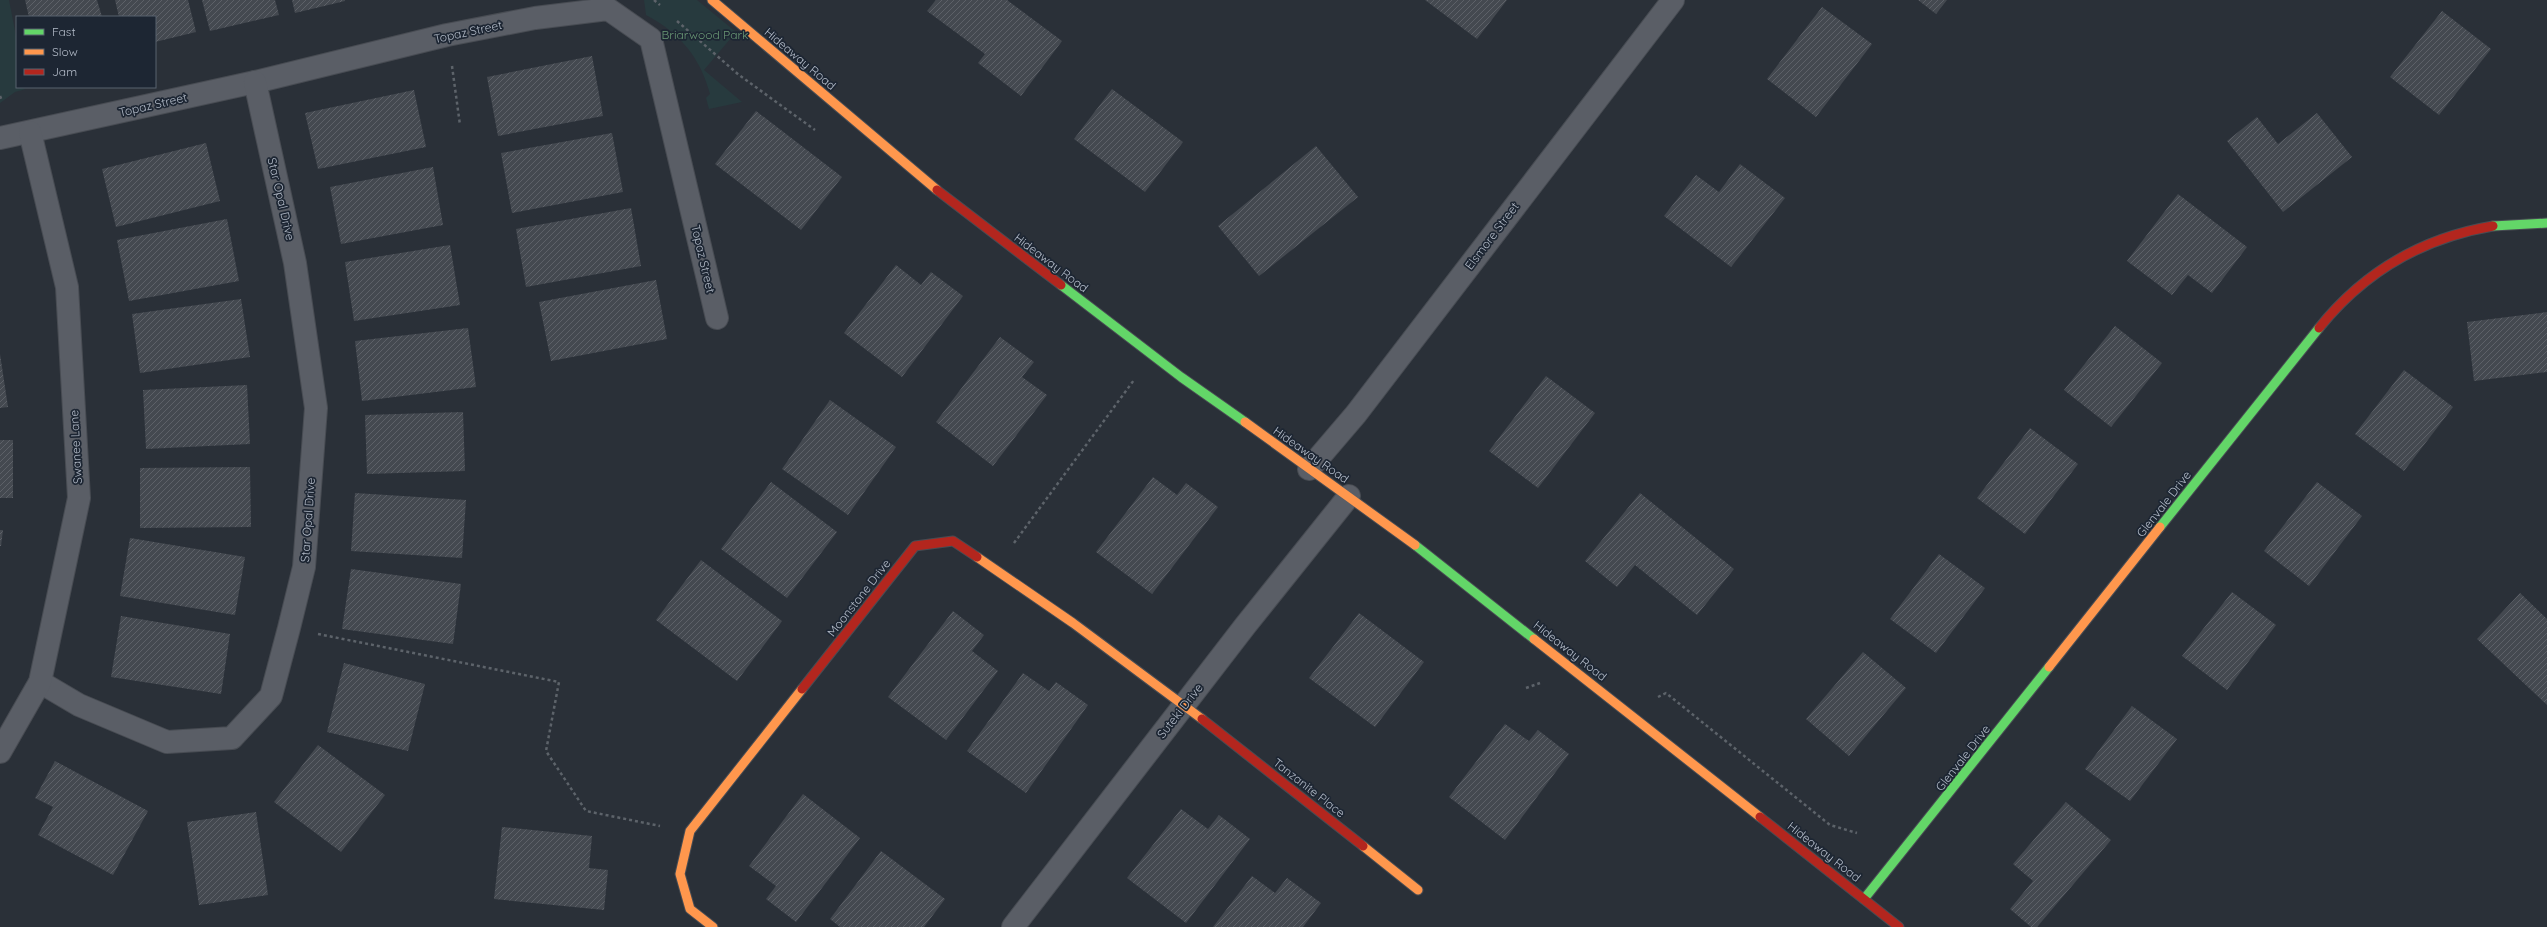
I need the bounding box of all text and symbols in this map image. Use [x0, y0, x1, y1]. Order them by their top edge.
legend [16, 16, 156, 88]
street label: Topaz Street [432, 17, 503, 46]
text: Fast [52, 24, 76, 39]
street label: Hideaway Road [762, 24, 839, 93]
park label: Briarwood Park [662, 27, 748, 42]
text: Slow [52, 44, 78, 59]
text: Jam [52, 64, 77, 79]
street label: Topaz Street [117, 89, 188, 120]
street label: Star Opal Drive [265, 156, 298, 242]
street label: Elsmore Street [1461, 199, 1522, 272]
street label: Topaz Street [688, 223, 719, 294]
street label: Hideaway Road [1011, 230, 1091, 295]
street label: Swanee Lane [66, 409, 85, 484]
street label: Hideaway Road [1271, 423, 1352, 486]
street label: Glenvale Drive [2133, 467, 2194, 540]
street label: Star Opal Drive [297, 477, 318, 563]
street label: Moonstone Drive [824, 556, 894, 639]
street label: Hideaway Road [1531, 617, 1610, 684]
street label: Suteki Drive [1154, 680, 1206, 741]
street label: Glenvale Drive [1932, 721, 1993, 794]
street label: Tanzanite Place [1270, 755, 1348, 820]
street label: Hideaway Road [1785, 818, 1864, 885]

